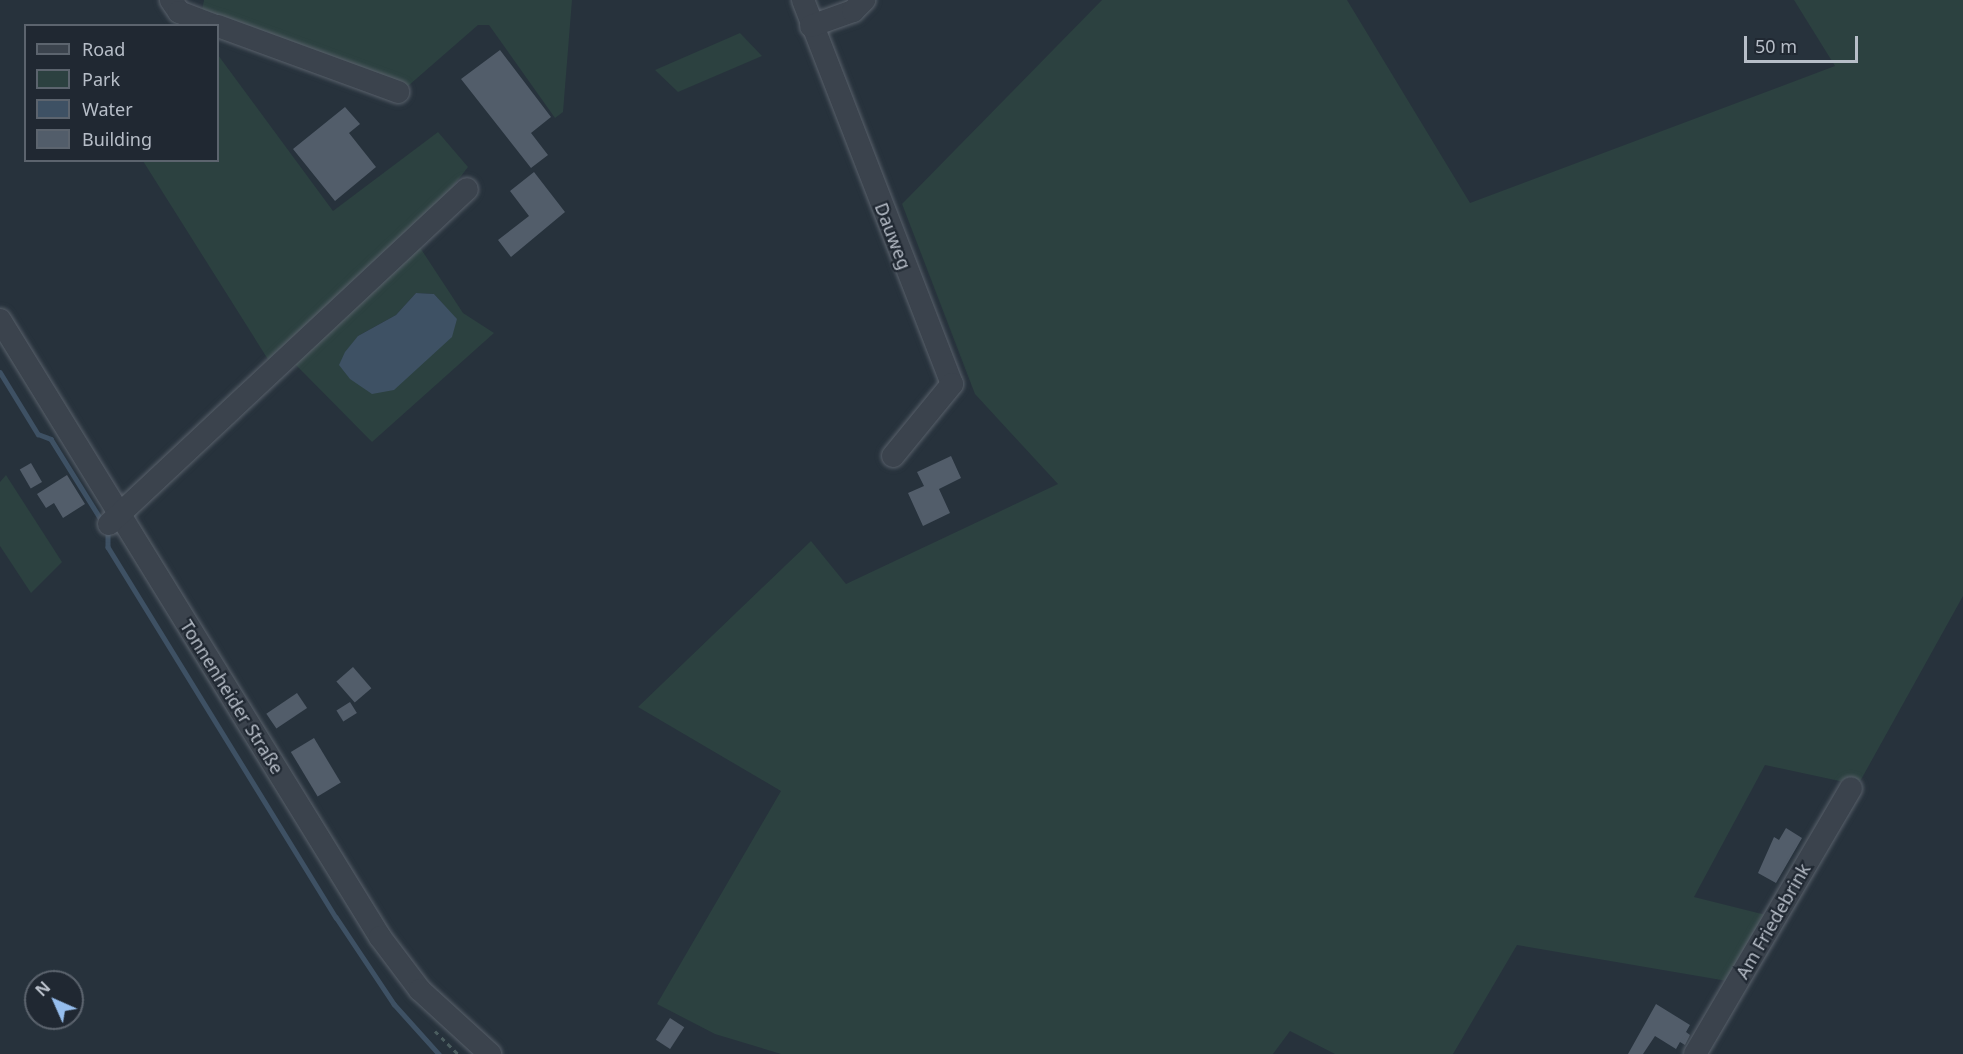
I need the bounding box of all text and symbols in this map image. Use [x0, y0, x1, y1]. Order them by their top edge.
legend [24, 24, 219, 162]
scale bar [1747, 24, 1861, 62]
text: 50 m [1755, 34, 1797, 58]
text: Road [82, 37, 125, 61]
text: Park [82, 67, 120, 91]
text: Water [82, 97, 133, 121]
text: Building [82, 127, 152, 151]
street label: Dauweg [870, 200, 916, 272]
street label: Tonnenheider Straße [176, 616, 288, 778]
street label: Am Friedebrink [1731, 859, 1815, 983]
north arrow [24, 970, 84, 1030]
text: N [30, 976, 55, 1001]

